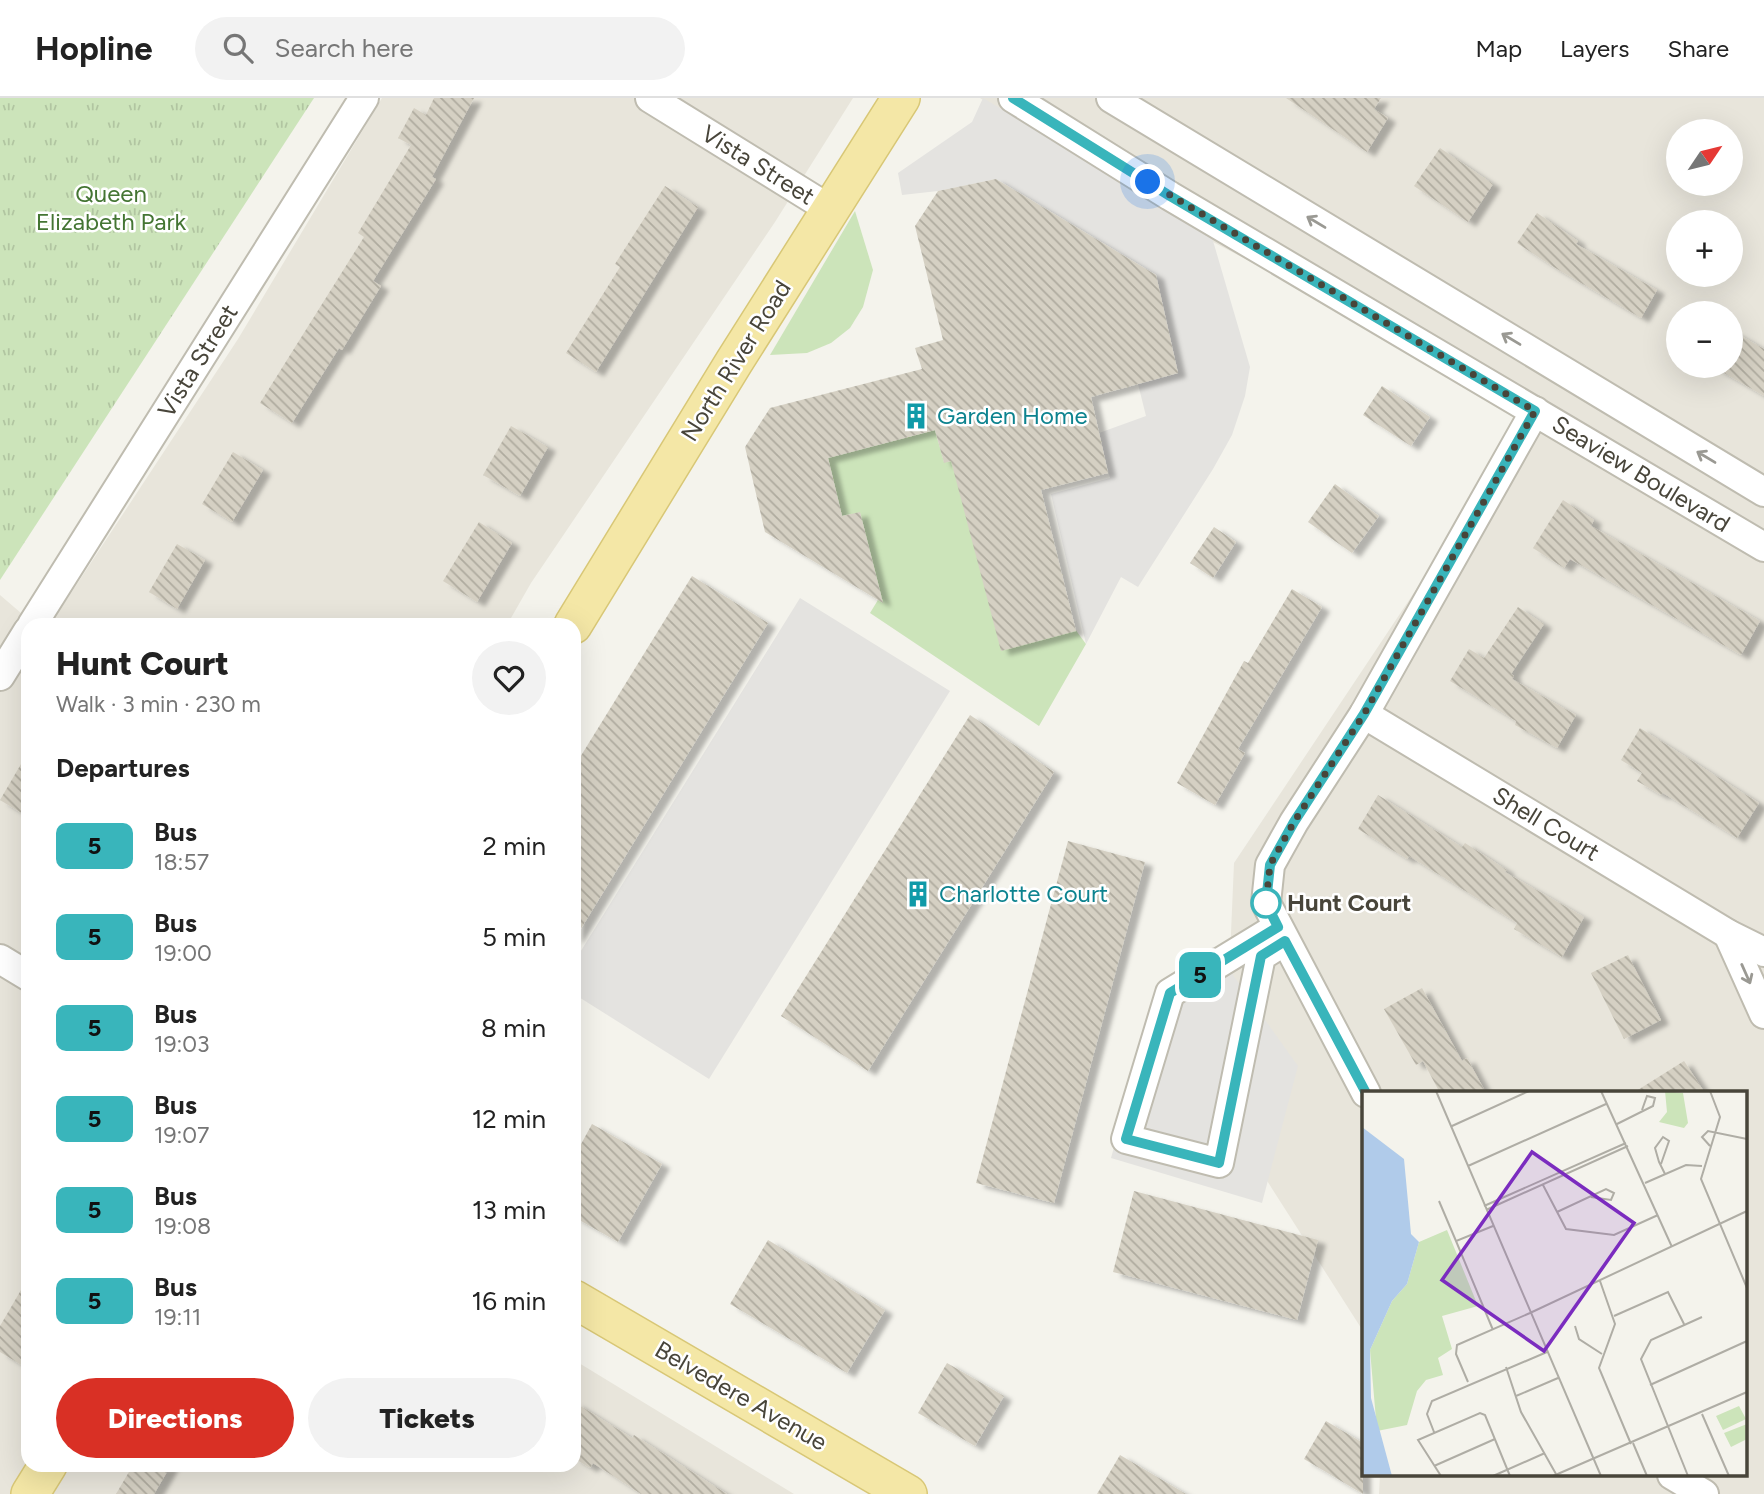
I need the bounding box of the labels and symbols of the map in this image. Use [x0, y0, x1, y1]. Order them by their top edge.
street label: Vista Street [696, 118, 820, 211]
north arrow [1666, 119, 1743, 196]
your location [1130, 164, 1165, 199]
park label: Queen Elizabeth Park [36, 179, 186, 236]
one-way arrow [1306, 215, 1326, 229]
street label: North River Road [674, 275, 797, 447]
street label: Vista Street [151, 299, 244, 423]
one-way arrow [1501, 332, 1521, 346]
building icon: Garden Home [901, 401, 931, 431]
place label: Garden Home [937, 401, 1088, 430]
street label: Seaview Boulevard [1547, 409, 1735, 538]
one-way arrow [1696, 449, 1716, 463]
street label: Shell Court [1488, 780, 1605, 867]
building icon: Charlotte Court [903, 879, 933, 909]
place label: Charlotte Court [939, 879, 1108, 908]
marker: Hunt Court [1251, 888, 1281, 918]
place label: Hunt Court [1287, 888, 1411, 917]
line badge: 5 [1177, 952, 1223, 998]
one-way arrow [1740, 963, 1753, 984]
inset map [1362, 1091, 1746, 1476]
street label: Belvedere Avenue [650, 1335, 832, 1457]

